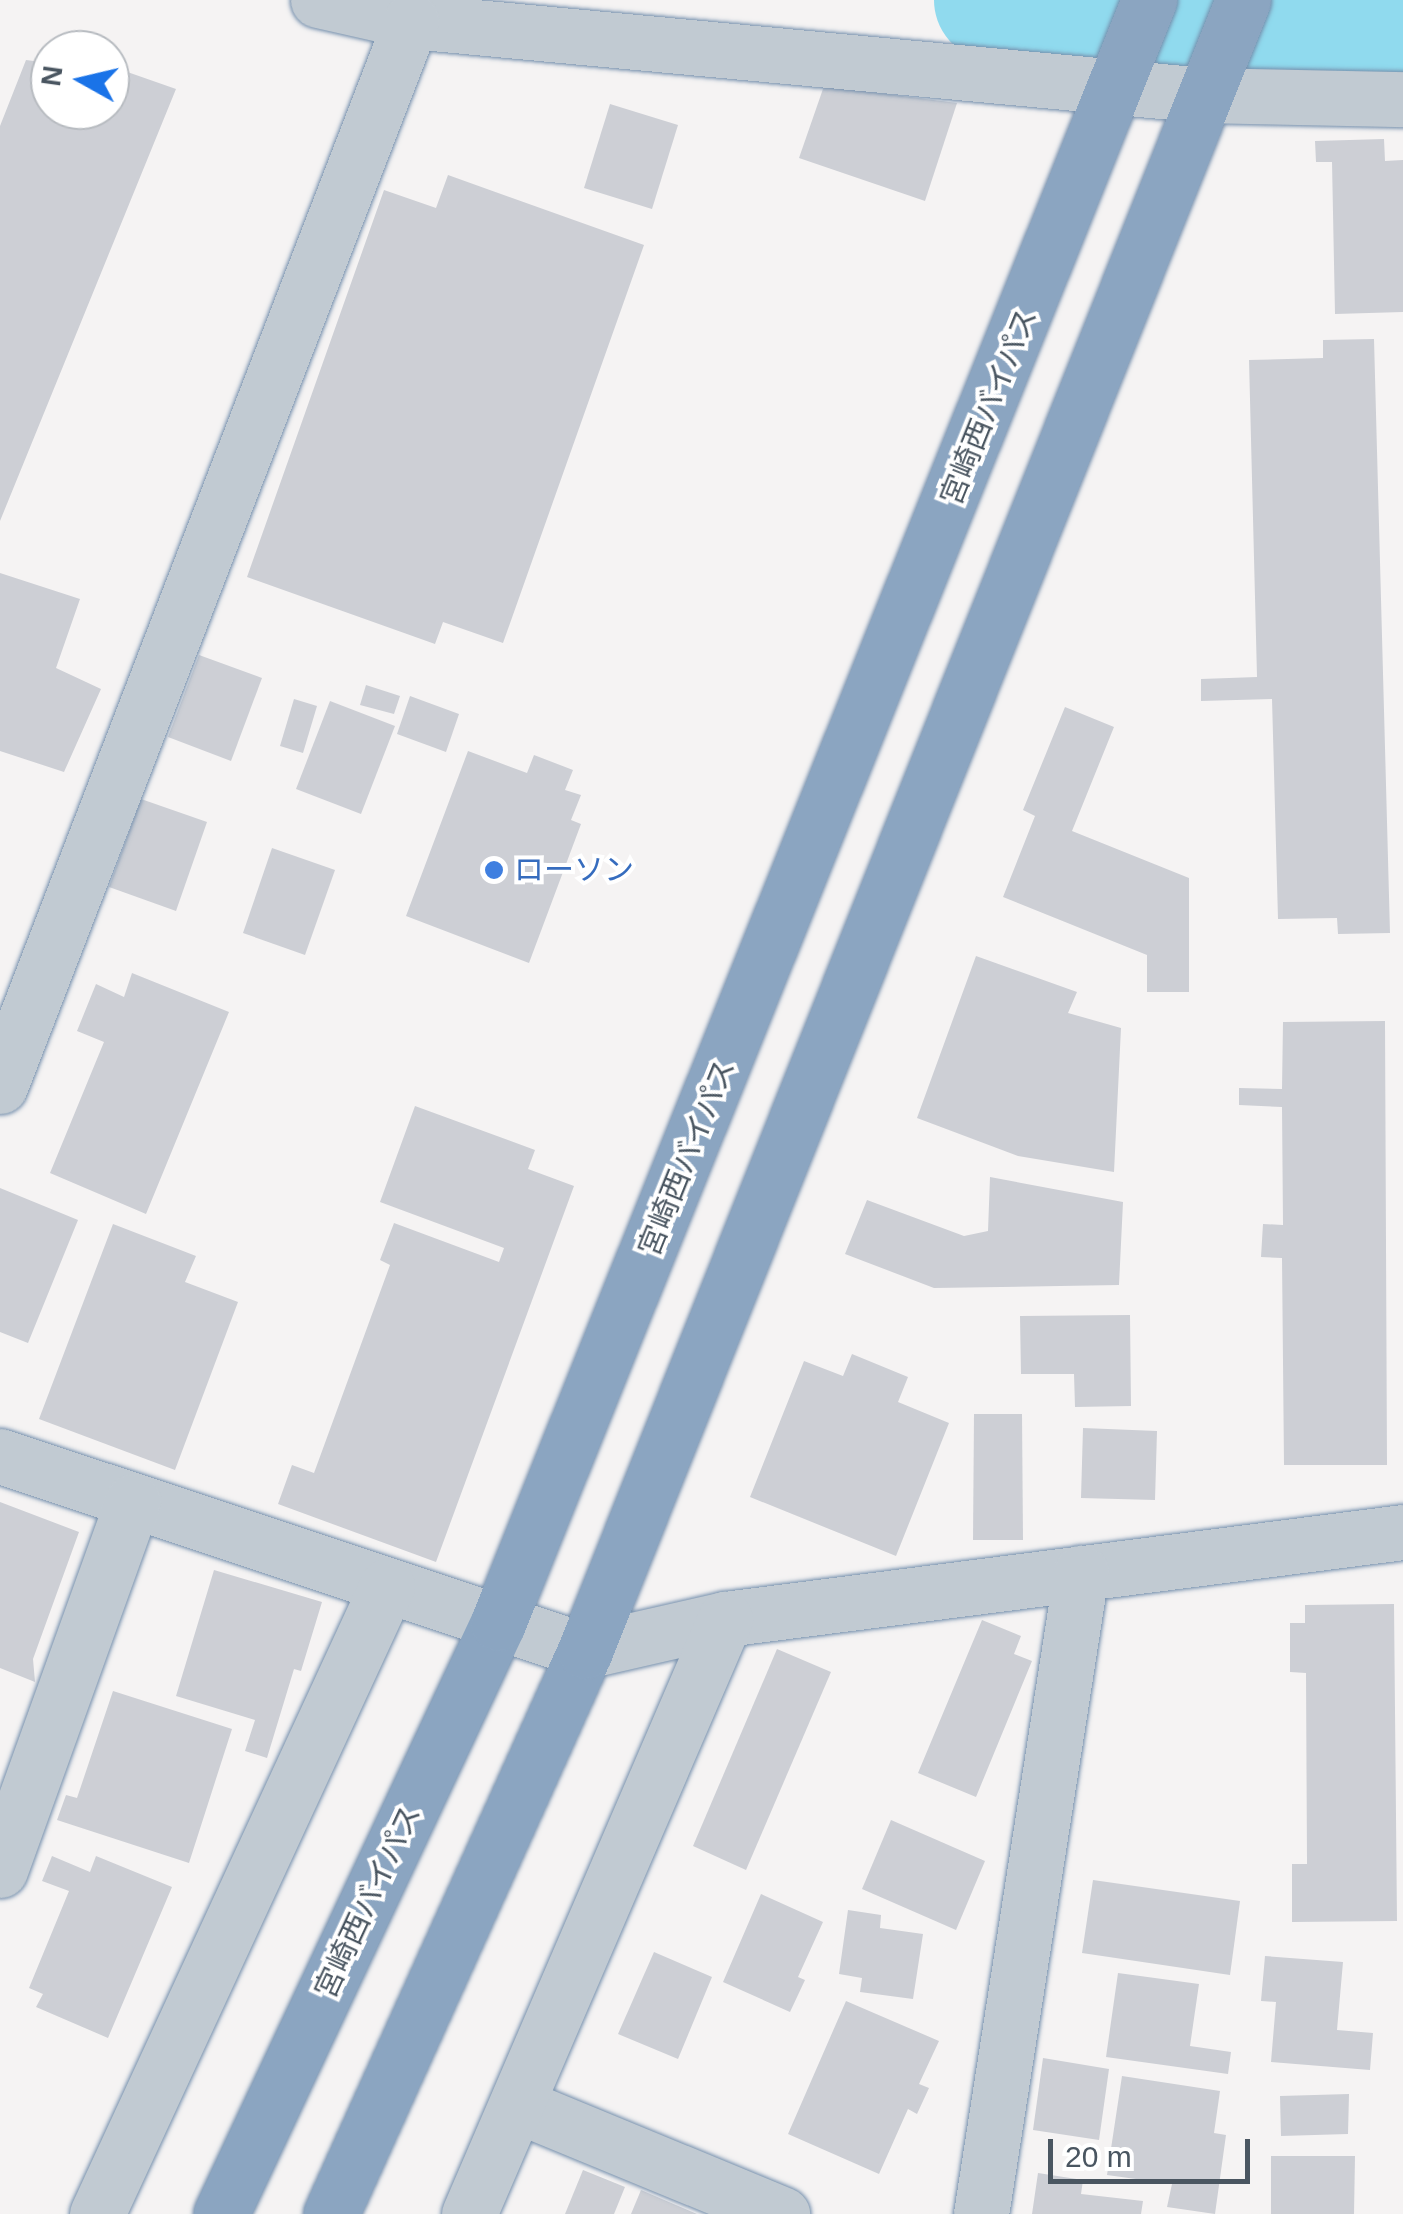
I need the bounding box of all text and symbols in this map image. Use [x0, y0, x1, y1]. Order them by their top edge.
north arrow [30, 30, 130, 130]
text: N [35, 64, 69, 88]
street label: 宮崎西バイパス [933, 303, 1045, 511]
place label: ローソン [514, 852, 634, 888]
marker: ローソン [483, 859, 505, 881]
street label: 宮崎西バイパス [631, 1054, 743, 1262]
street label: 宮崎西バイパス [307, 1799, 429, 2005]
scale bar [1053, 2119, 1256, 2181]
text: 20 m [1065, 2140, 1132, 2173]

